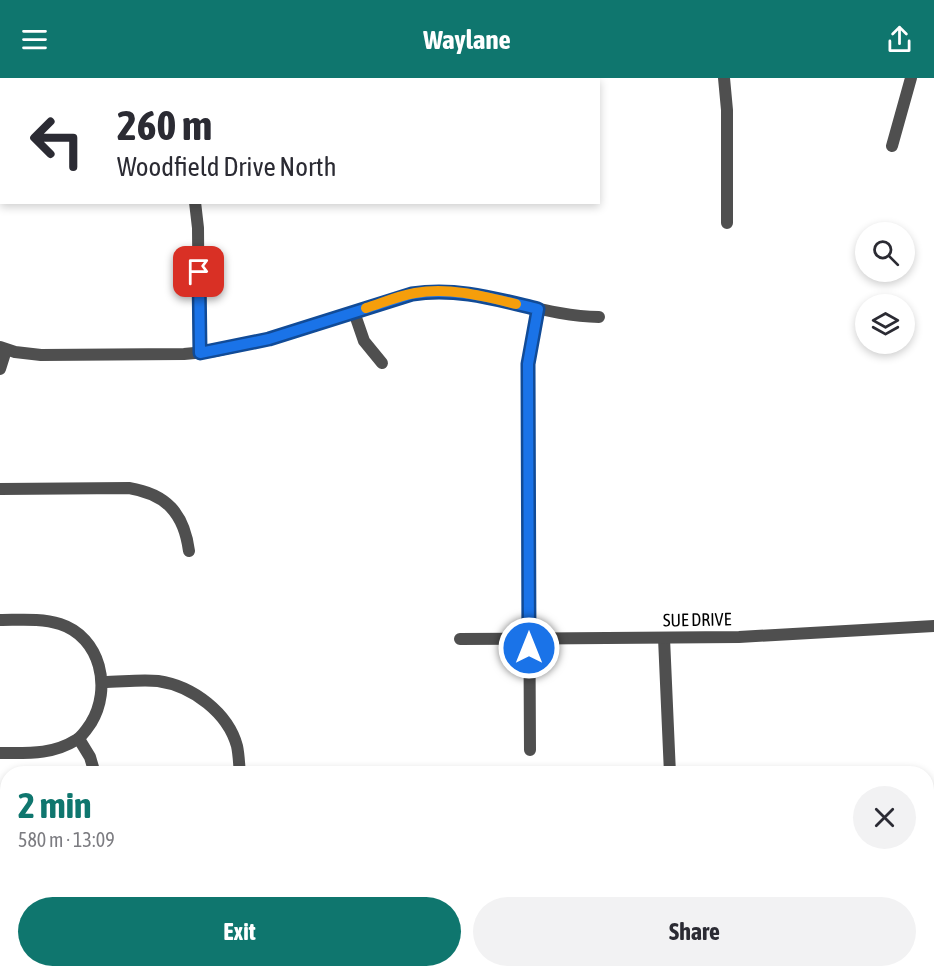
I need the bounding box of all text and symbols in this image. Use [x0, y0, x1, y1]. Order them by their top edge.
icon: menu [18, 23, 51, 56]
icon: share [883, 23, 916, 56]
text: Waylane [423, 24, 511, 55]
text: 260 m [117, 101, 212, 149]
icon: left [18, 102, 96, 180]
text: Woodfield Drive North [117, 151, 337, 182]
map controls [855, 222, 915, 354]
button: search [855, 222, 915, 282]
pin [173, 246, 224, 297]
icon: arrive [182, 255, 215, 288]
button: layers [855, 294, 915, 354]
street label: SUE DRIVE [663, 608, 732, 631]
position arrow [497, 616, 561, 680]
text: 2 min [18, 784, 92, 826]
button: close [853, 786, 916, 849]
text: 580 m · 13:09 [18, 828, 115, 851]
button: Exit [18, 897, 461, 966]
button: Share [473, 897, 916, 966]

